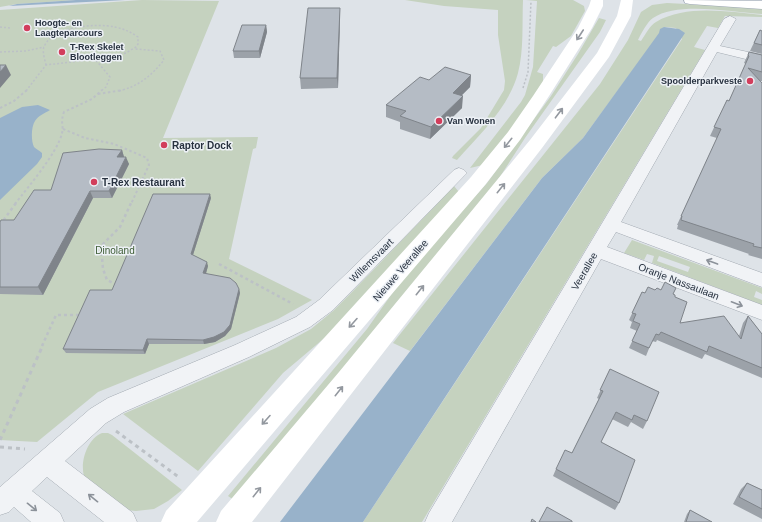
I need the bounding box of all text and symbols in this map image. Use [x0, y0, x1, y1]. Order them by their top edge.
place label: Hoogte- en Laagteparcours [35, 18, 103, 38]
marker: Hoogte- en Laagteparcours [22, 23, 32, 33]
one-way arrow [576, 29, 584, 40]
place label: T-Rex Skelet Blootleggen [70, 42, 124, 62]
marker: T-Rex Skelet Blootleggen [57, 47, 67, 57]
place label: Spoolderparkveste [661, 76, 742, 86]
marker: Spoolderparkveste [745, 76, 755, 86]
one-way arrow [555, 108, 564, 119]
marker: Van Wonen [434, 116, 444, 126]
place label: Van Wonen [447, 116, 495, 126]
one-way arrow [504, 138, 513, 149]
marker: Raptor Dock [159, 140, 169, 150]
place label: Raptor Dock [172, 140, 232, 151]
marker: T-Rex Restaurant [89, 177, 99, 187]
place label: T-Rex Restaurant [102, 177, 185, 188]
one-way arrow [497, 182, 505, 193]
street label: Willemsvaart [347, 236, 396, 284]
street label: Nieuwe Veerallee [371, 237, 430, 303]
park label: Dinoland [95, 245, 135, 256]
street label: Veerallee [569, 250, 600, 292]
one-way arrow [707, 257, 719, 265]
street label: Oranje Nassaulaan [637, 261, 721, 302]
one-way arrow [416, 284, 425, 295]
one-way arrow [731, 300, 743, 308]
one-way arrow [348, 318, 358, 328]
one-way arrow [335, 386, 344, 397]
one-way arrow [262, 415, 271, 425]
one-way arrow [252, 486, 261, 497]
one-way arrow [88, 494, 98, 503]
one-way arrow [26, 502, 37, 511]

